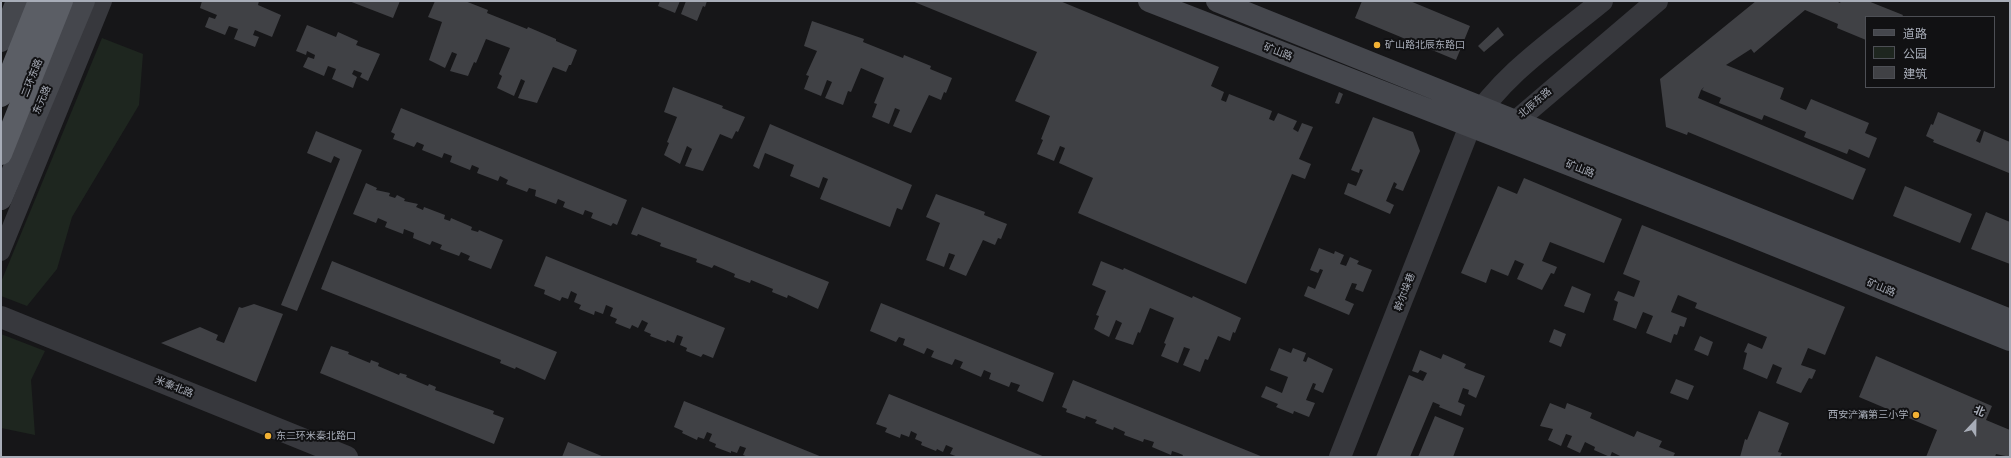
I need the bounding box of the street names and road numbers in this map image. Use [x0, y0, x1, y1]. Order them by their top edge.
street label: 矿山路 [1262, 41, 1294, 63]
street label: 二环东路 [19, 57, 45, 99]
street label: 东元路 [31, 84, 53, 116]
street label: 北辰东路 [1516, 85, 1554, 121]
street label: 矿山路 [1564, 158, 1596, 180]
street label: 幹尔垛巷 [1392, 271, 1418, 313]
street label: 矿山路 [1865, 277, 1897, 299]
street label: 米秦北路 [153, 374, 195, 400]

